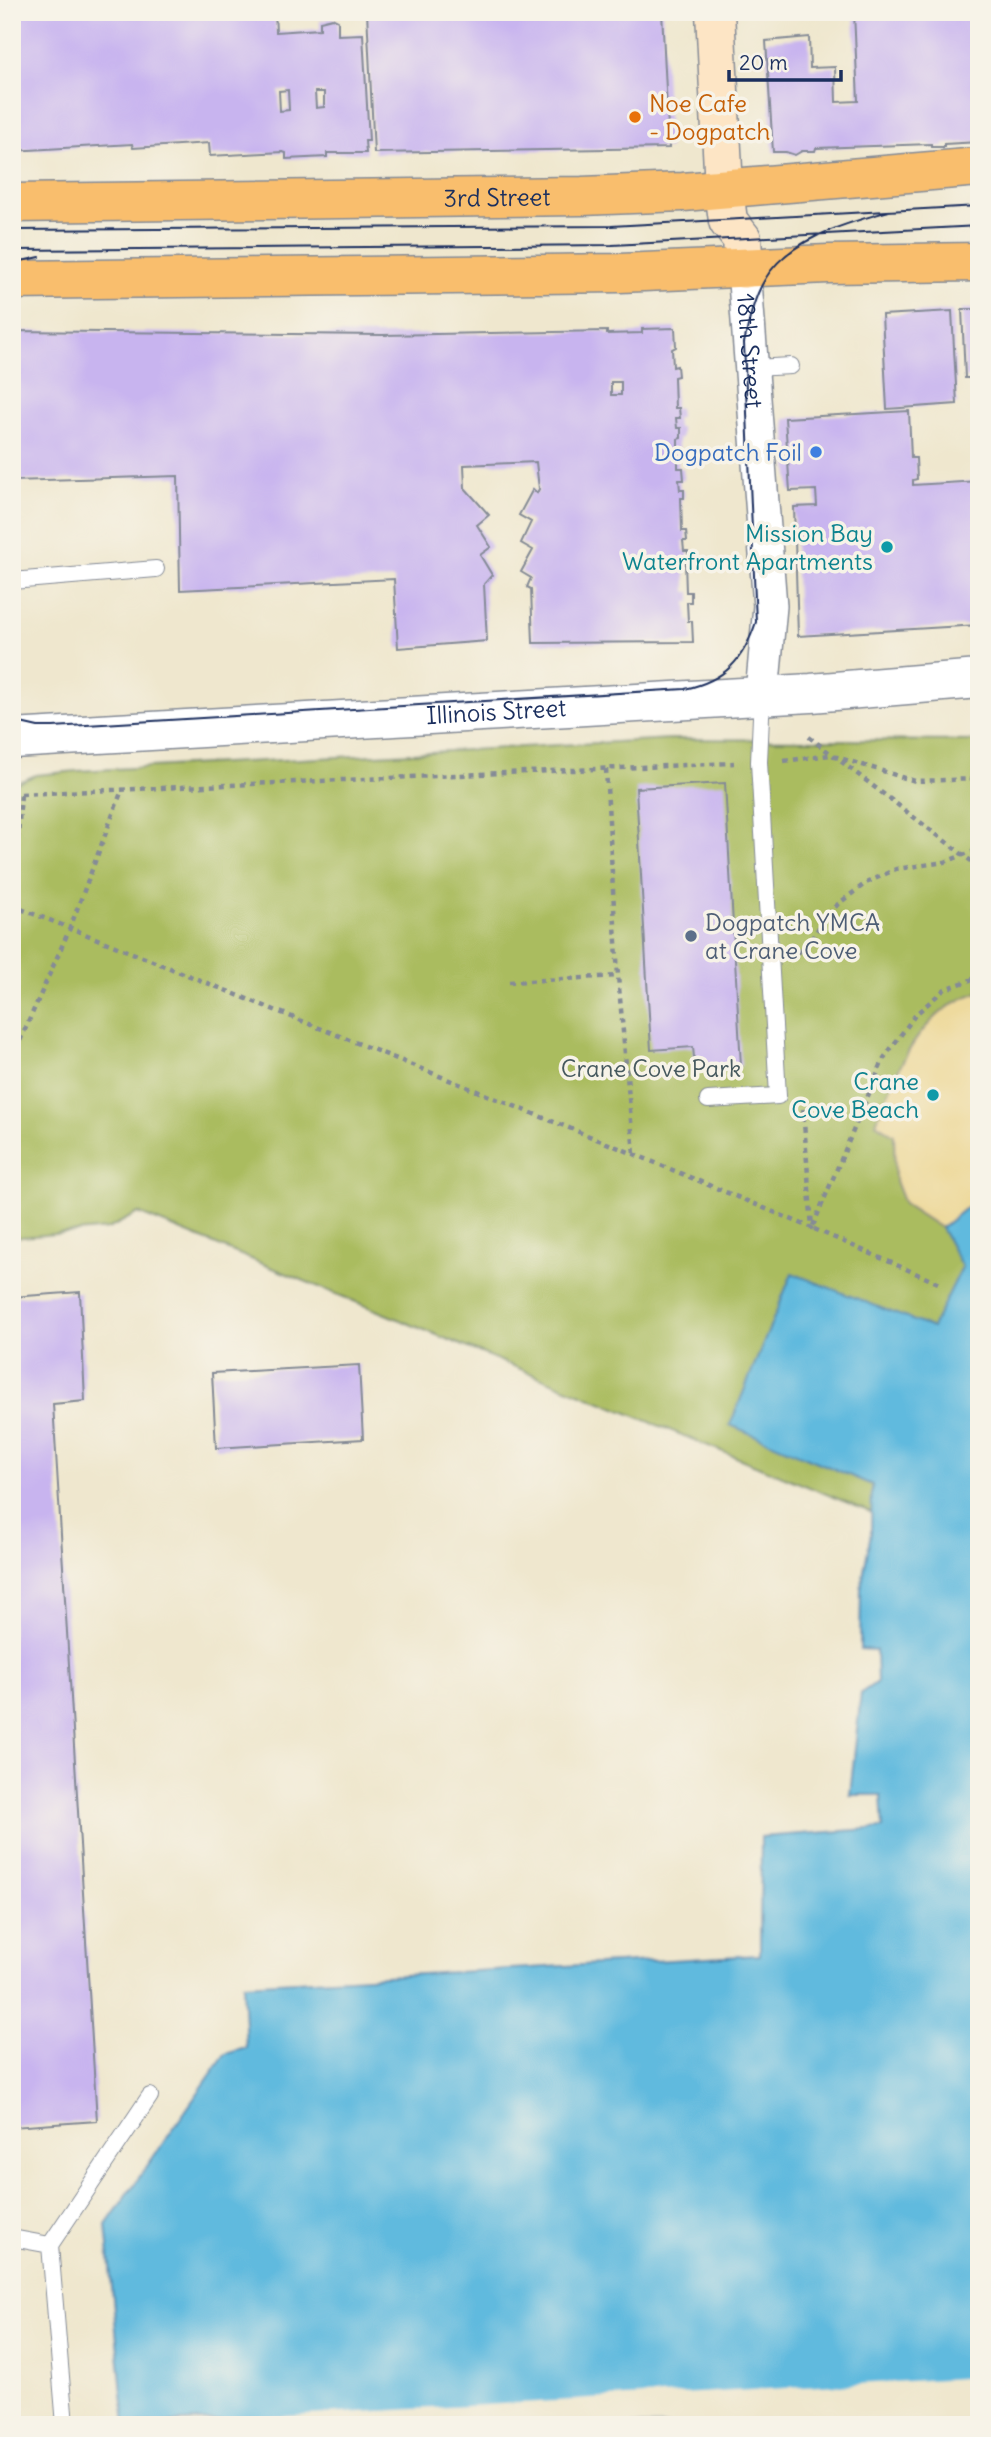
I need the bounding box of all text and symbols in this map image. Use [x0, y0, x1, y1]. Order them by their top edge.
scale bar [729, 38, 841, 82]
text: 20 m [739, 49, 788, 76]
place label: Noe Cafe - Dogpatch [649, 88, 770, 146]
marker: Noe Cafe - Dogpatch [627, 109, 643, 125]
street label: 3rd Street [443, 181, 551, 213]
street label: 18th Street [731, 292, 770, 409]
place label: Dogpatch Foil [654, 437, 802, 467]
marker: Dogpatch Foil [808, 444, 824, 460]
place label: Mission Bay Waterfront Apartments [622, 518, 873, 576]
marker: Mission Bay Waterfront Apartments [879, 539, 895, 555]
street label: Illinois Street [425, 692, 567, 730]
place label: Dogpatch YMCA at Crane Cove [705, 907, 880, 965]
marker: Dogpatch YMCA at Crane Cove [683, 928, 699, 944]
park label: Crane Cove Park [561, 1053, 741, 1083]
place label: Crane Cove Beach [791, 1066, 919, 1124]
marker: Crane Cove Beach [925, 1087, 941, 1103]

